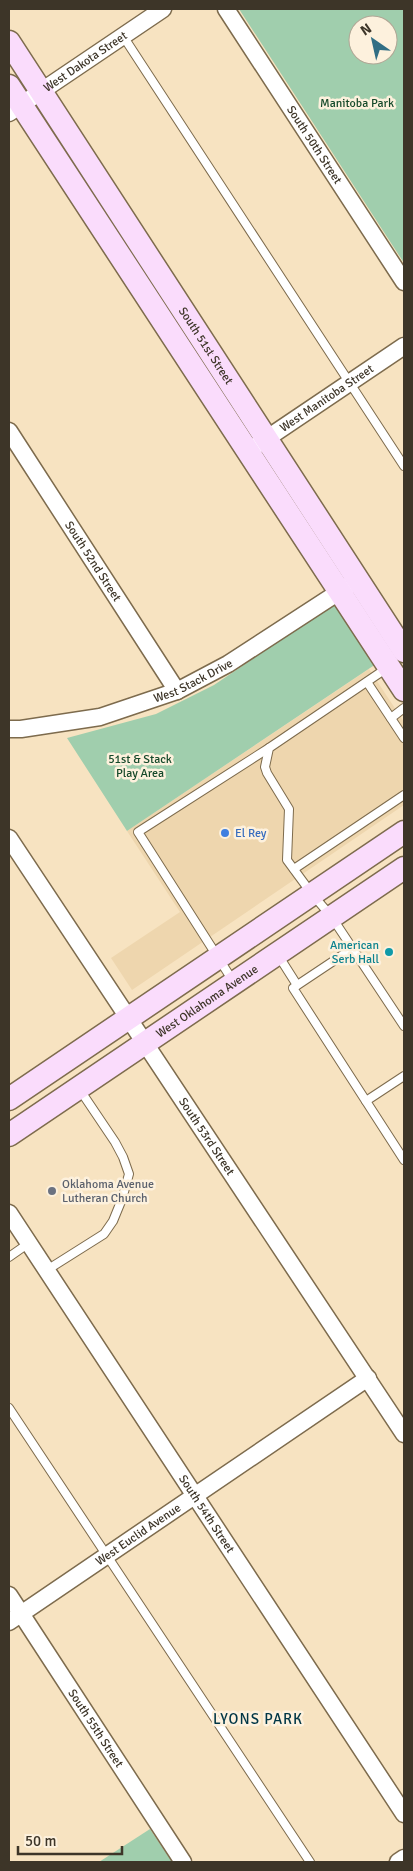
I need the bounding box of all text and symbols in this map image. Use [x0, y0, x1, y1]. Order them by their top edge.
north arrow [348, 15, 398, 65]
text: N [357, 20, 375, 39]
street label: West Dakota Street [41, 28, 130, 96]
park label: Manitoba Park [320, 96, 394, 111]
street label: South 50th Street [283, 103, 345, 187]
street label: South 51st Street [175, 304, 236, 388]
street label: West Manitoba Street [277, 362, 377, 435]
street label: South 52nd Street [61, 518, 124, 604]
street label: West Stack Drive [152, 656, 236, 706]
park label: 51st & Stack Play Area [108, 752, 172, 781]
place label: El Rey [235, 826, 267, 841]
marker: El Rey [219, 827, 231, 839]
place label: American Serb Hall [330, 938, 379, 967]
marker: American Serb Hall [383, 946, 395, 958]
street label: West Oklahoma Avenue [153, 962, 261, 1041]
street label: South 53rd Street [175, 1095, 238, 1179]
place label: Oklahoma Avenue Lutheran Church [62, 1177, 154, 1206]
marker: Oklahoma Avenue Lutheran Church [46, 1185, 58, 1197]
street label: South 54th Street [175, 1472, 237, 1556]
street label: West Euclid Avenue [93, 1500, 184, 1569]
street label: South 55th Street [64, 1686, 126, 1771]
district label: LYONS PARK [213, 1710, 303, 1728]
scale bar [18, 1824, 121, 1856]
text: 50 m [25, 1832, 56, 1850]

